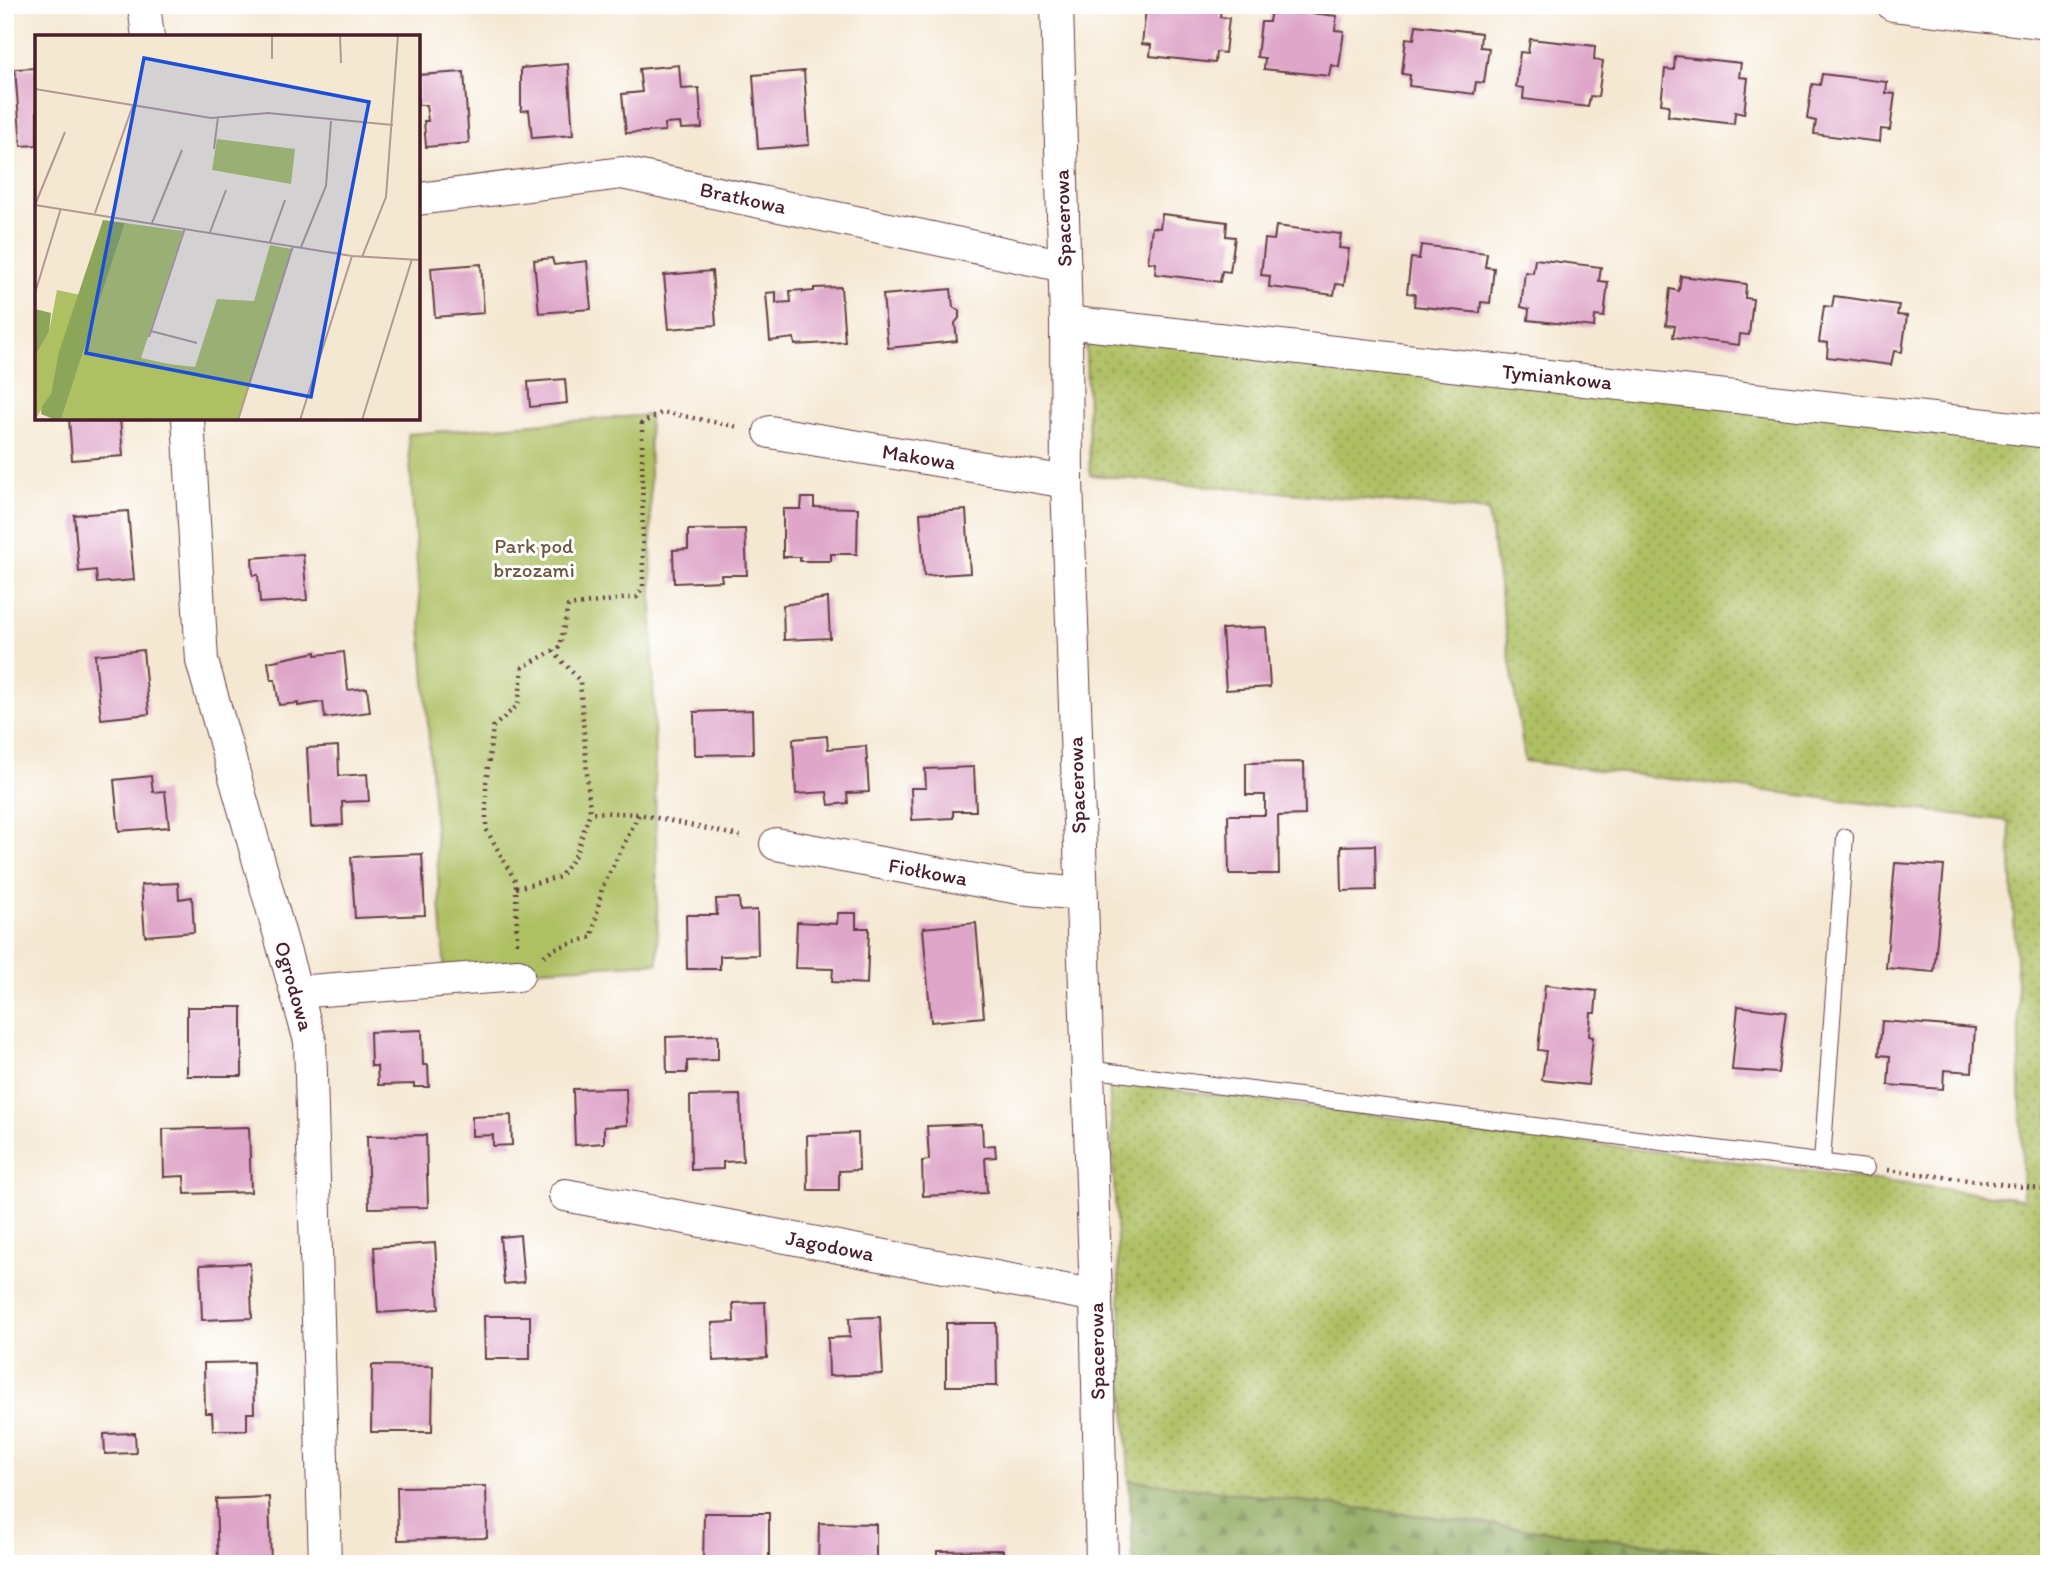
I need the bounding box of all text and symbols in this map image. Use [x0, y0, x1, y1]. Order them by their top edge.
inset map [35, 35, 420, 420]
street label: Spacerowa [1048, 169, 1077, 267]
street label: Bratkowa [698, 176, 789, 219]
street label: Tymiankowa [1501, 358, 1614, 395]
street label: Makowa [880, 438, 958, 475]
park label: Park pod brzozami [493, 533, 575, 582]
street label: Spacerowa [1062, 736, 1091, 834]
street label: Fiołkowa [887, 852, 970, 891]
street label: Ogrodowa [270, 938, 319, 1034]
street label: Jagodowa [784, 1225, 876, 1266]
street label: Spacerowa [1083, 1302, 1110, 1400]

